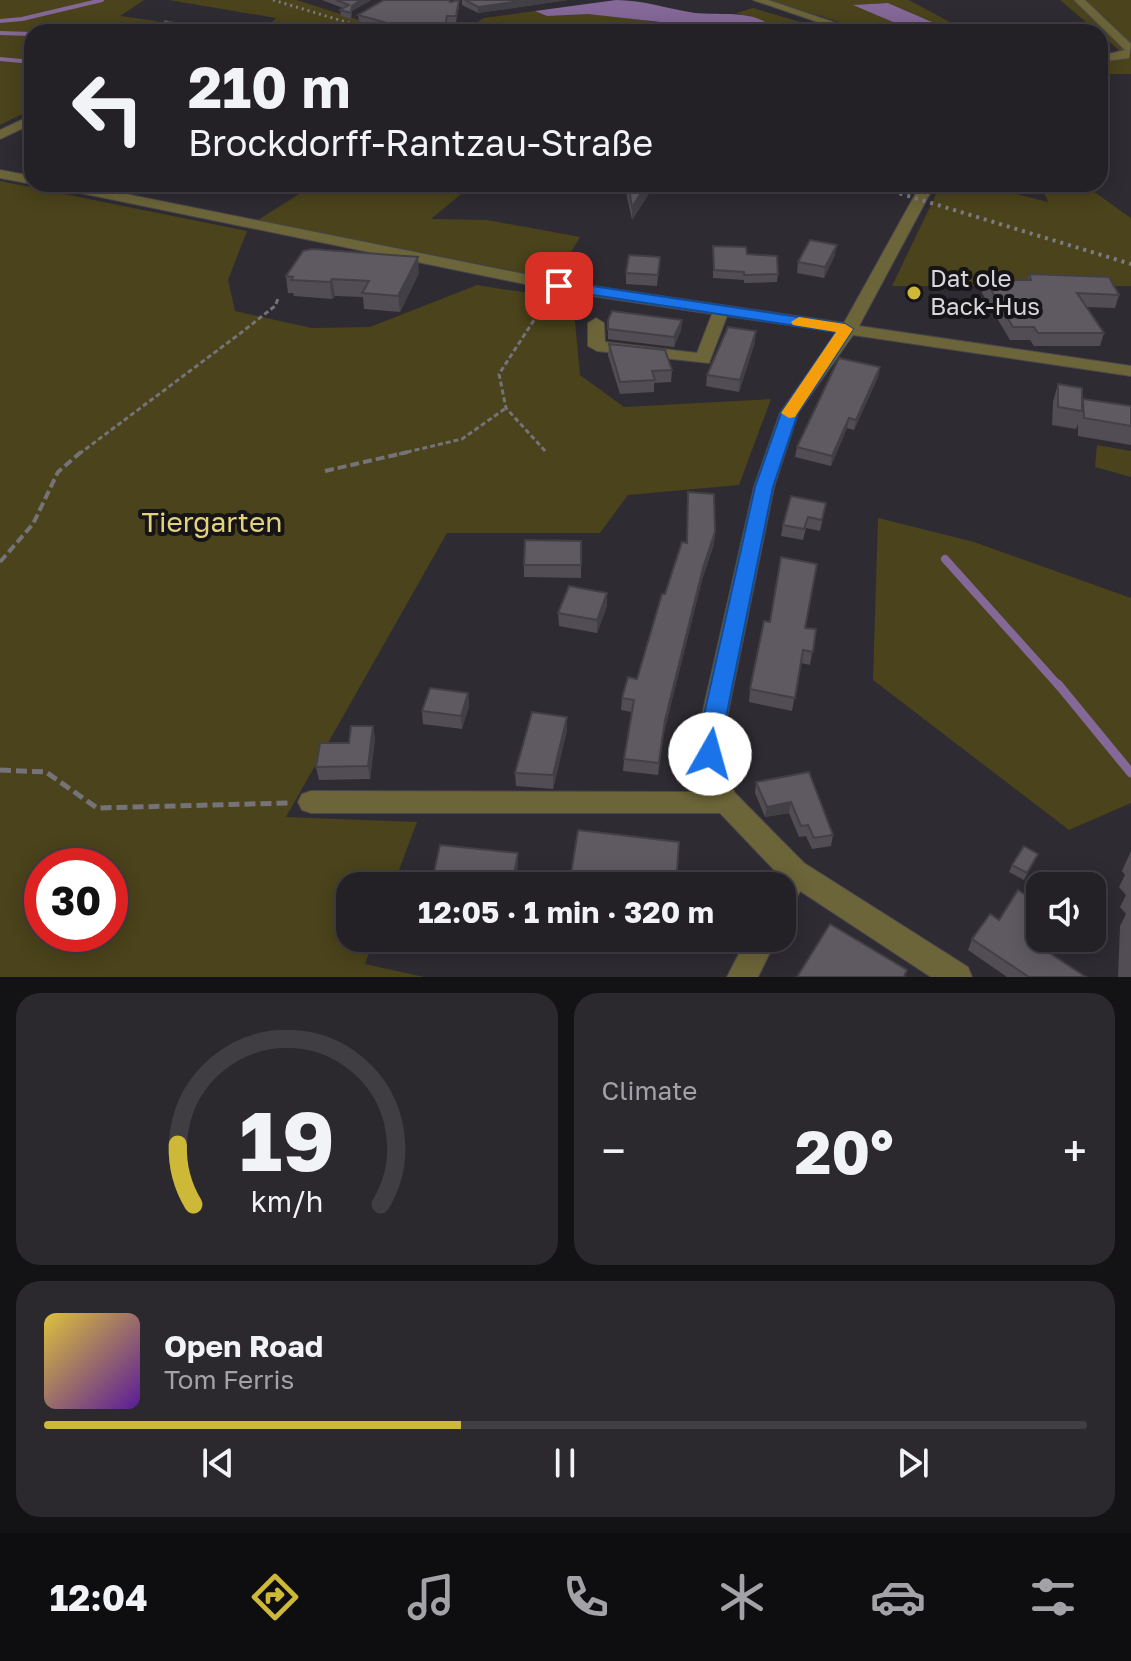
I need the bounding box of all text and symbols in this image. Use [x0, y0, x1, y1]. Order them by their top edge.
text: 210 m [188, 53, 350, 120]
icon: left [56, 56, 160, 160]
text: Brockdorff-Rantzau-Straße [188, 121, 653, 164]
pin [525, 252, 593, 320]
place label: Dat ole Back-Hus [930, 263, 1040, 320]
icon: arrive [537, 264, 581, 308]
marker: Dat ole Back-Hus [905, 284, 923, 302]
park label: Tiergarten [142, 505, 282, 538]
position arrow [668, 712, 752, 796]
speed limit sign: 30 [24, 848, 128, 952]
map controls [1026, 872, 1106, 952]
button: sound [1026, 872, 1106, 952]
text: 12:05 · 1 min · 320 m [418, 894, 714, 930]
text: Climate [602, 1075, 697, 1106]
text: 19 [239, 1089, 335, 1189]
text: 20° [795, 1115, 894, 1187]
text: − [602, 1124, 626, 1177]
text: + [1063, 1124, 1087, 1177]
text: km/h [250, 1184, 323, 1218]
text: Open Road [164, 1328, 323, 1364]
text: Tom Ferris [164, 1364, 294, 1395]
icon: previous [196, 1441, 240, 1485]
icon: pause [543, 1441, 587, 1485]
icon: next [891, 1441, 935, 1485]
icon: directions [247, 1569, 303, 1625]
icon: music [403, 1569, 459, 1625]
icon: phone [558, 1569, 614, 1625]
icon: climate [714, 1569, 770, 1625]
icon: car [870, 1569, 926, 1625]
icon: filters [1025, 1569, 1081, 1625]
text: 12:04 [50, 1576, 148, 1619]

